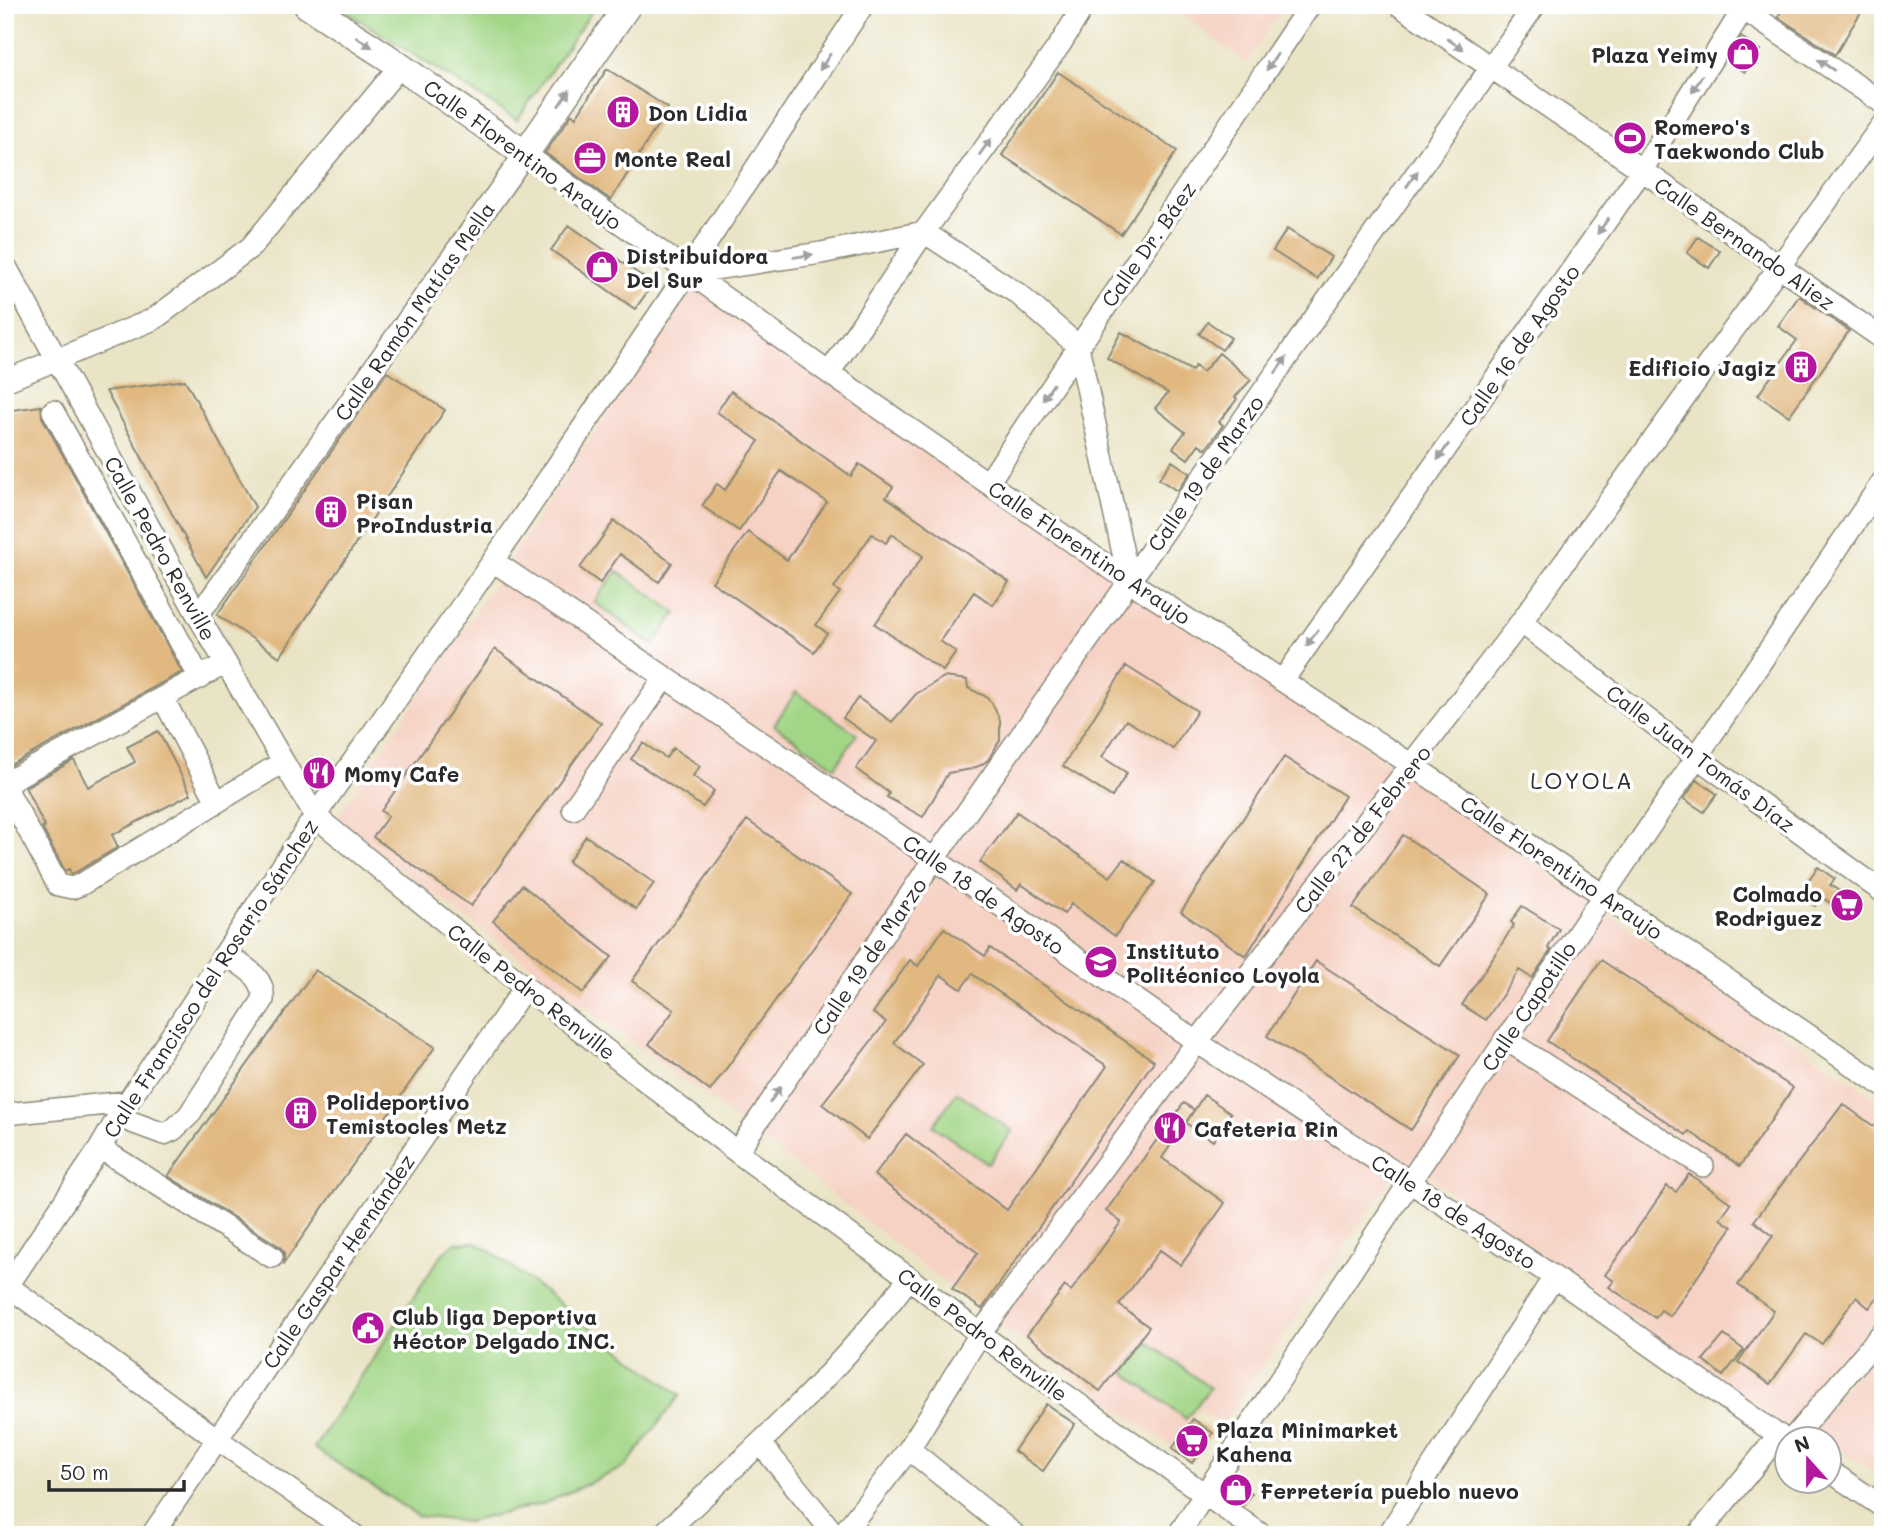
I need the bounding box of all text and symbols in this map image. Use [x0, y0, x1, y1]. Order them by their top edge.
shop icon: Plaza Yeimy [1724, 35, 1762, 73]
one-way arrow [354, 36, 374, 49]
one-way arrow [1446, 37, 1465, 50]
place label: Plaza Yeimy [1591, 41, 1718, 69]
one-way arrow [819, 53, 832, 72]
one-way arrow [1265, 53, 1279, 71]
one-way arrow [1817, 58, 1835, 72]
street label: Calle Florentino Araujo [419, 73, 627, 235]
one-way arrow [1690, 74, 1703, 93]
one-way arrow [558, 88, 571, 108]
building icon: Don Lidia [604, 93, 642, 131]
place label: Don Lidia [648, 99, 748, 126]
place label: Romero's Taekwondo Club [1654, 113, 1824, 164]
sports icon: Romero's Taekwondo Club [1611, 119, 1649, 157]
one-way arrow [978, 138, 992, 156]
office icon: Monte Real [571, 139, 609, 177]
place label: Monte Real [614, 145, 731, 172]
one-way arrow [1405, 170, 1419, 188]
street label: Calle Bernando Aliez [1649, 170, 1841, 316]
street label: Calle Dr. Báez [1095, 176, 1201, 312]
street label: Calle Ramón Matías Mella [328, 196, 500, 426]
one-way arrow [1596, 217, 1610, 235]
place label: Distribuidora Del Sur [626, 242, 769, 293]
shop icon: Distribuidora Del Sur [583, 248, 621, 286]
one-way arrow [793, 250, 815, 261]
street label: Calle 16 de Agosto [1453, 259, 1585, 431]
building icon: Edificio Jagiz [1782, 348, 1820, 386]
place label: Edificio Jagiz [1628, 354, 1776, 381]
one-way arrow [1274, 356, 1288, 374]
one-way arrow [1041, 382, 1054, 402]
street label: Calle 19 de Marzo [1141, 390, 1269, 556]
one-way arrow [1436, 443, 1450, 461]
street label: Calle Pedro Renville [99, 451, 223, 645]
street label: Calle Florentino Araujo [984, 474, 1196, 630]
place label: Pisan ProIndustria [356, 487, 493, 538]
building icon: Pisan ProIndustria [312, 493, 350, 531]
one-way arrow [1306, 629, 1320, 647]
street label: Calle Juan Tomás Díaz [1601, 678, 1801, 838]
street label: Calle 27 de Febrero [1288, 739, 1436, 919]
restaurant icon: Momy Cafe [300, 754, 338, 792]
place label: Momy Cafe [344, 760, 459, 788]
district label: LOYOLA [1530, 765, 1634, 795]
street label: Calle Florentino Araujo [1456, 789, 1668, 945]
street label: Calle Francisco del Rosario Sánchez [97, 813, 323, 1143]
street label: Calle 18 de Agosto [898, 828, 1070, 960]
street label: Calle 19 de Marzo [806, 872, 932, 1040]
place label: Colmado Rodriguez [1714, 880, 1822, 931]
supermarket icon: Colmado Rodriguez [1828, 886, 1866, 924]
street label: Calle Pedro Renville [442, 917, 622, 1065]
street label: Calle Capotillo [1475, 936, 1581, 1076]
place label: Instituto Politécnico Loyola [1126, 937, 1320, 989]
school or university icon: Instituto Politécnico Loyola [1082, 943, 1120, 981]
one-way arrow [768, 1086, 781, 1105]
place label: Polideportivo Temistocles Metz [326, 1088, 507, 1139]
building icon: Polideportivo Temistocles Metz [282, 1094, 320, 1132]
restaurant icon: Cafeteria Rin [1151, 1109, 1189, 1147]
place label: Cafeteria Rin [1194, 1115, 1338, 1142]
street label: Calle Gaspar Hernández [256, 1148, 420, 1374]
street label: Calle 18 de Agosto [1366, 1148, 1542, 1274]
street label: Calle Pedro Renville [892, 1261, 1074, 1407]
place label: Club liga Deportiva Héctor Delgado INC. [392, 1303, 616, 1354]
public building icon: Club liga Deportiva Héctor Delgado INC. [349, 1309, 387, 1347]
place label: Plaza Minimarket Kahena [1216, 1416, 1398, 1467]
supermarket icon: Plaza Minimarket Kahena [1173, 1422, 1211, 1460]
north arrow [1772, 1424, 1842, 1494]
text: N [1791, 1429, 1813, 1458]
scale bar [49, 1449, 184, 1493]
text: 50 m [60, 1458, 109, 1485]
shop icon: Ferretería pueblo nuevo [1217, 1471, 1255, 1509]
place label: Ferretería pueblo nuevo [1260, 1477, 1519, 1504]

